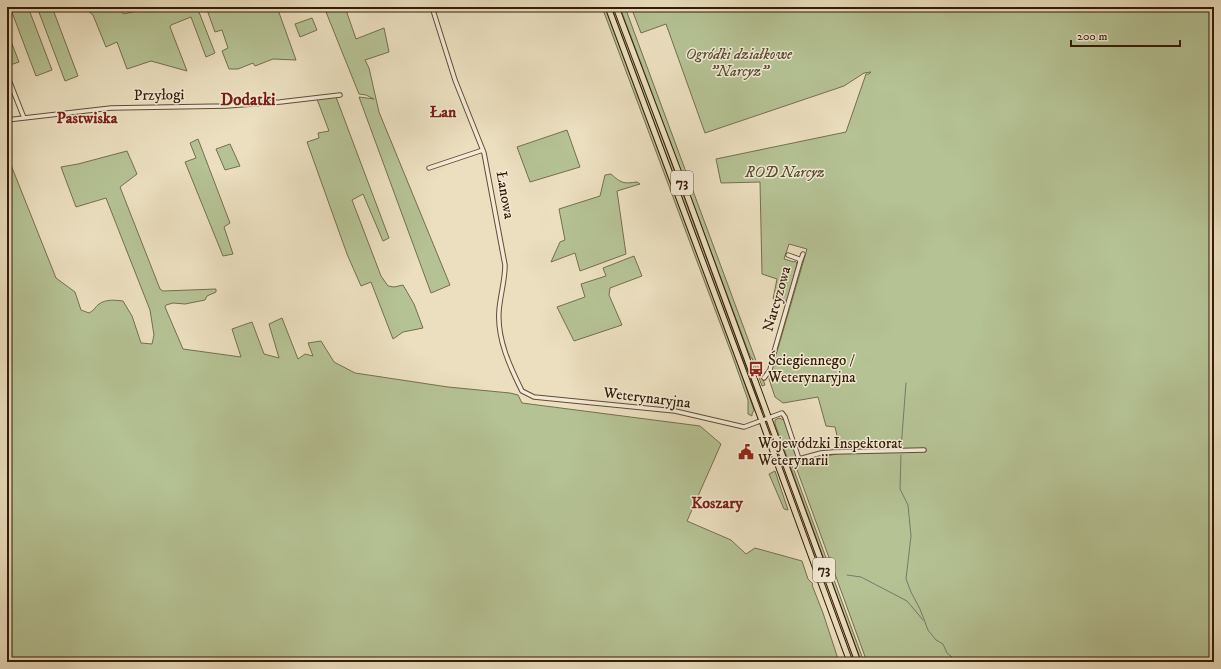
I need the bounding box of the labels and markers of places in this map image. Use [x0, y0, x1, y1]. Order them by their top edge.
place label: Ściegiennego / Weterynaryjna [767, 350, 856, 387]
bus stop icon: Ściegiennego / Weterynaryjna [747, 360, 765, 378]
place label: Wojewódzki Inspektorat Weterynarii [757, 434, 903, 470]
public building icon: Wojewódzki Inspektorat Weterynarii [737, 443, 755, 461]

